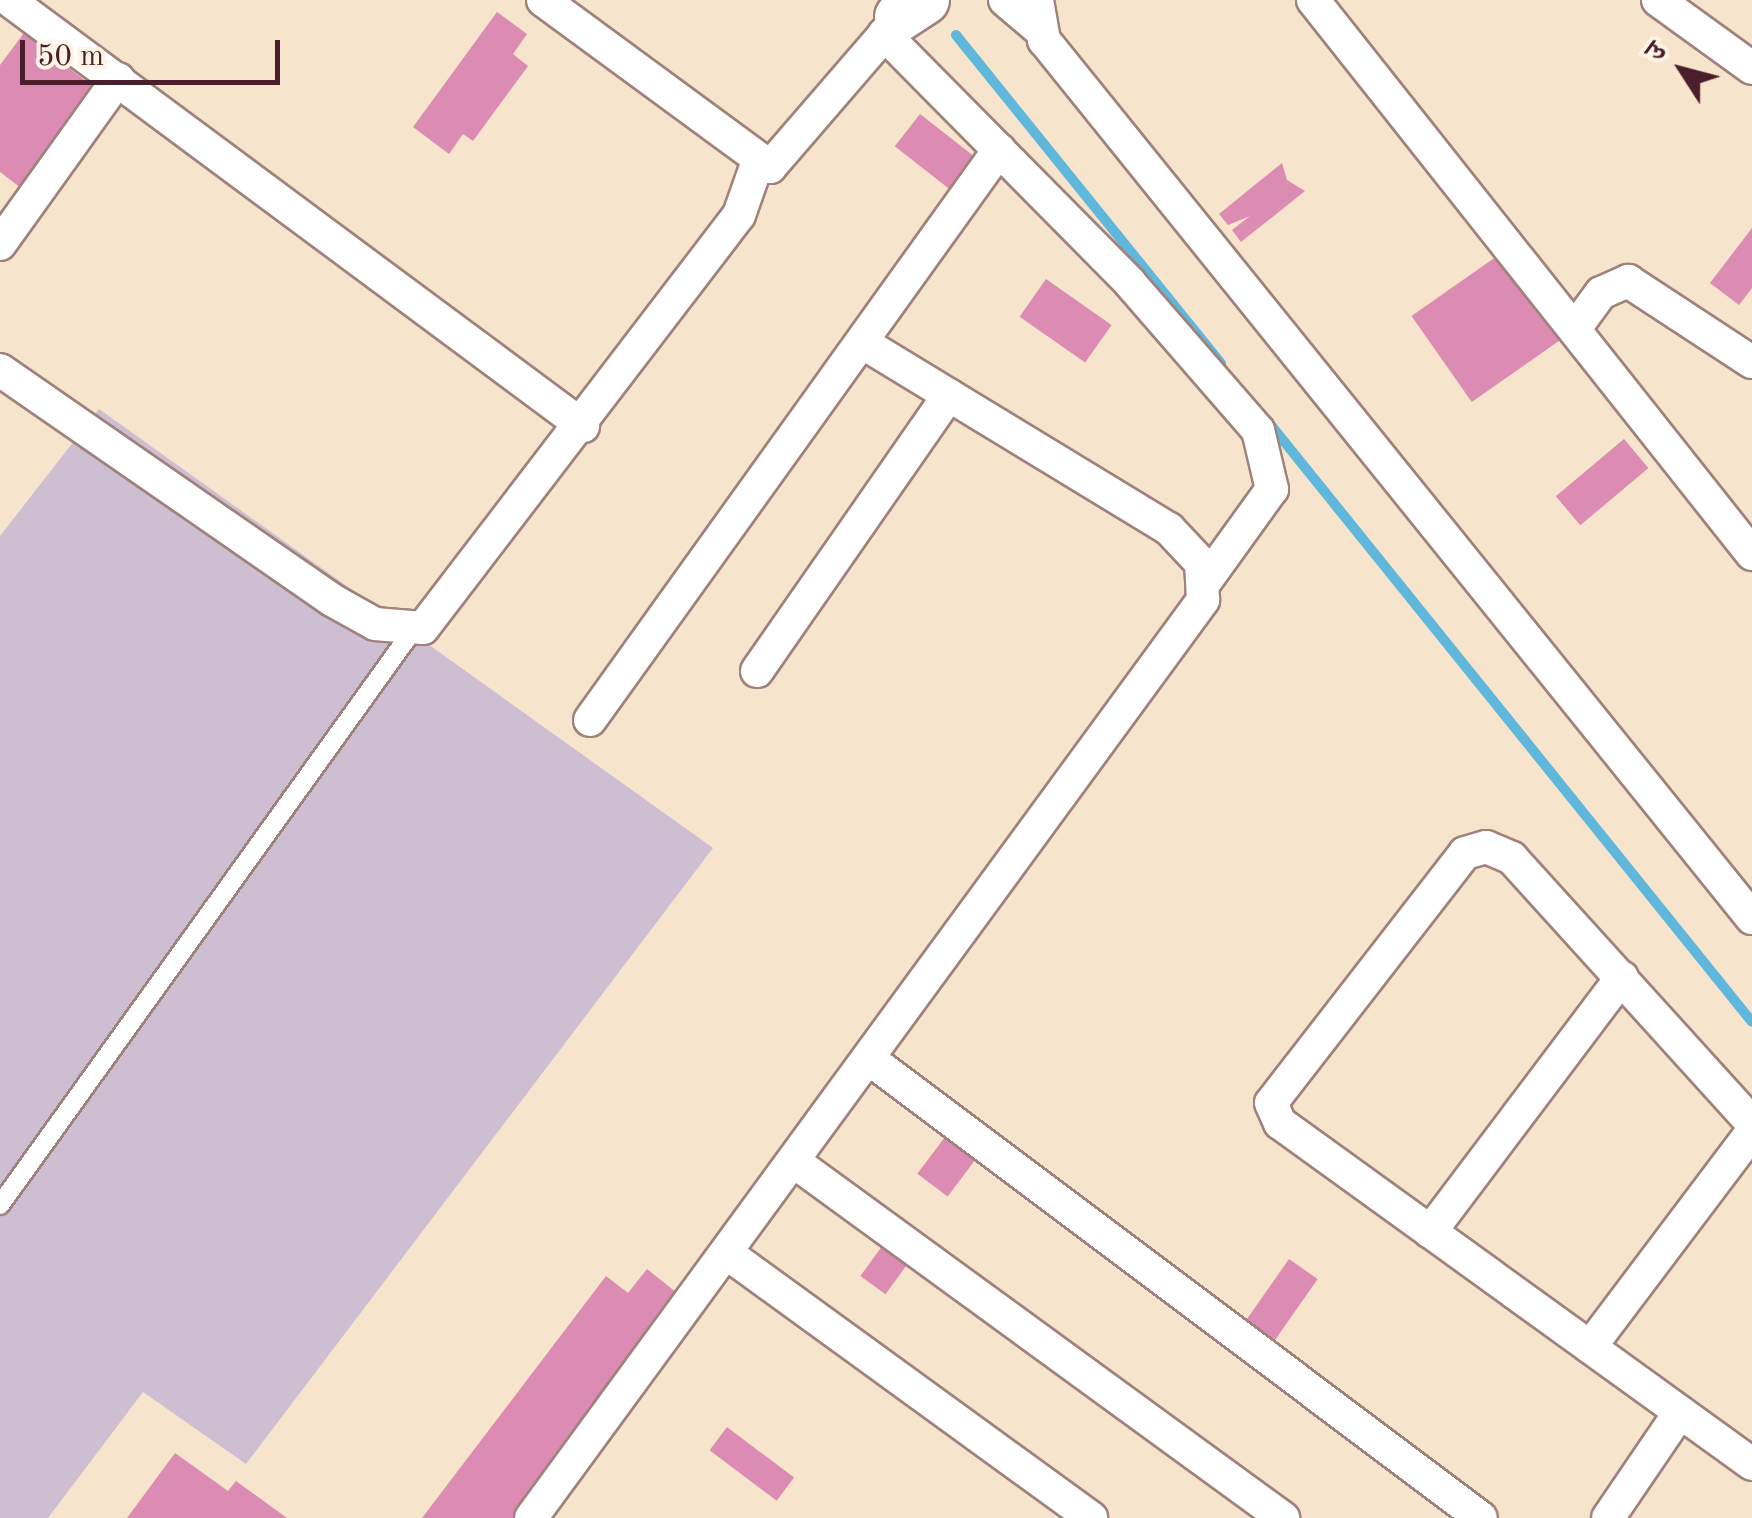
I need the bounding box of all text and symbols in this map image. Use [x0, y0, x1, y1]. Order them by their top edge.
scale bar [25, 20, 285, 82]
north arrow [1632, 20, 1732, 120]
text: उ [1642, 38, 1673, 66]
text: 50 m [37, 42, 104, 72]

